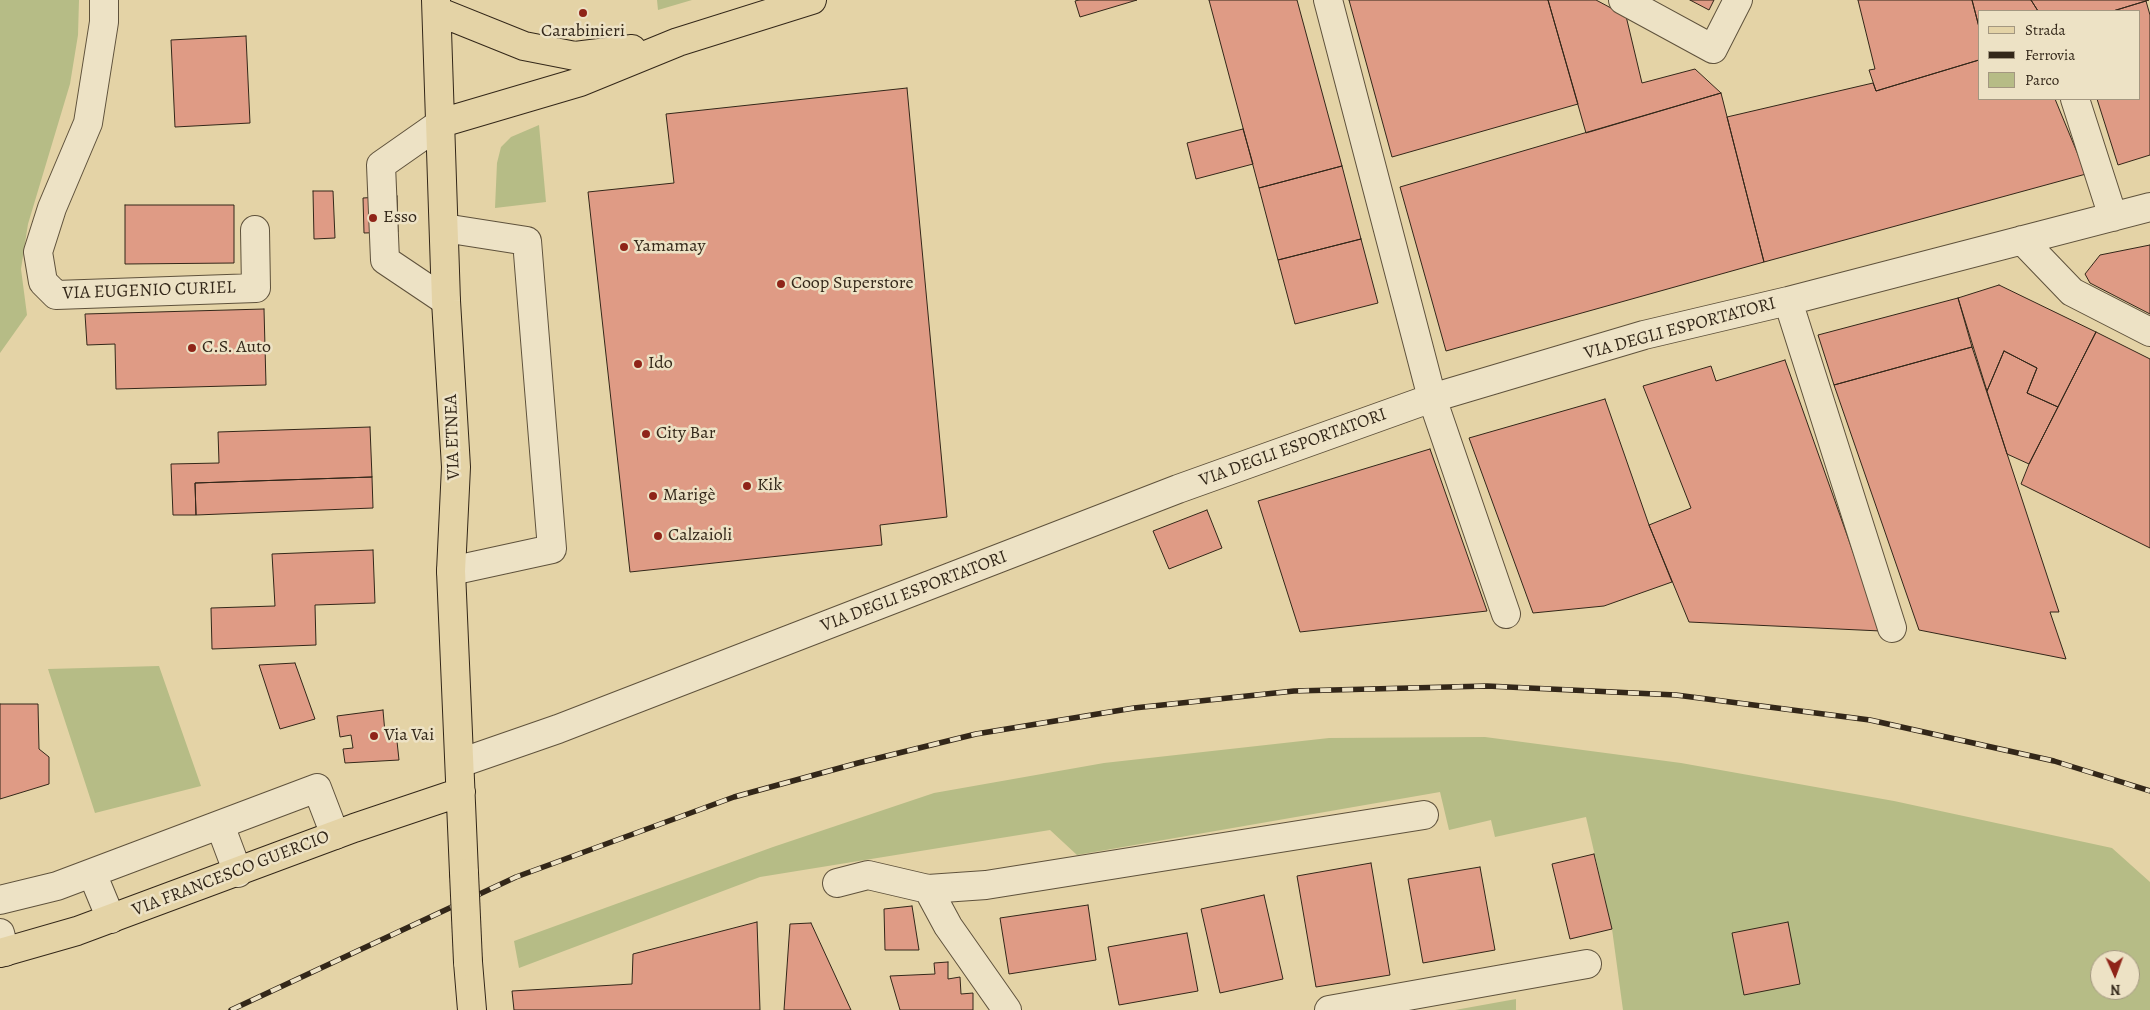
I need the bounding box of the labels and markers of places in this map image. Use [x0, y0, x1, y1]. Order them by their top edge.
marker: Carabinieri [577, 7, 589, 19]
place label: Carabinieri [541, 21, 625, 43]
place label: Esso [383, 207, 417, 229]
marker: Esso [367, 212, 379, 224]
place label: Yamamay [634, 236, 705, 258]
marker: Yamamay [618, 241, 630, 253]
place label: Coop Superstore [791, 273, 914, 295]
marker: Coop Superstore [775, 278, 787, 290]
place label: C.S. Auto [202, 337, 271, 359]
marker: C.S. Auto [186, 342, 198, 354]
place label: Ido [648, 353, 673, 375]
marker: Ido [632, 358, 644, 370]
place label: City Bar [656, 423, 716, 445]
marker: City Bar [640, 428, 652, 440]
place label: Kik [757, 475, 782, 497]
marker: Kik [741, 480, 753, 492]
place label: Marigè [663, 485, 716, 507]
marker: Marigè [647, 490, 659, 502]
place label: Calzaioli [668, 525, 732, 547]
marker: Calzaioli [652, 530, 664, 542]
place label: Via Vai [384, 725, 434, 747]
marker: Via Vai [368, 730, 380, 742]

